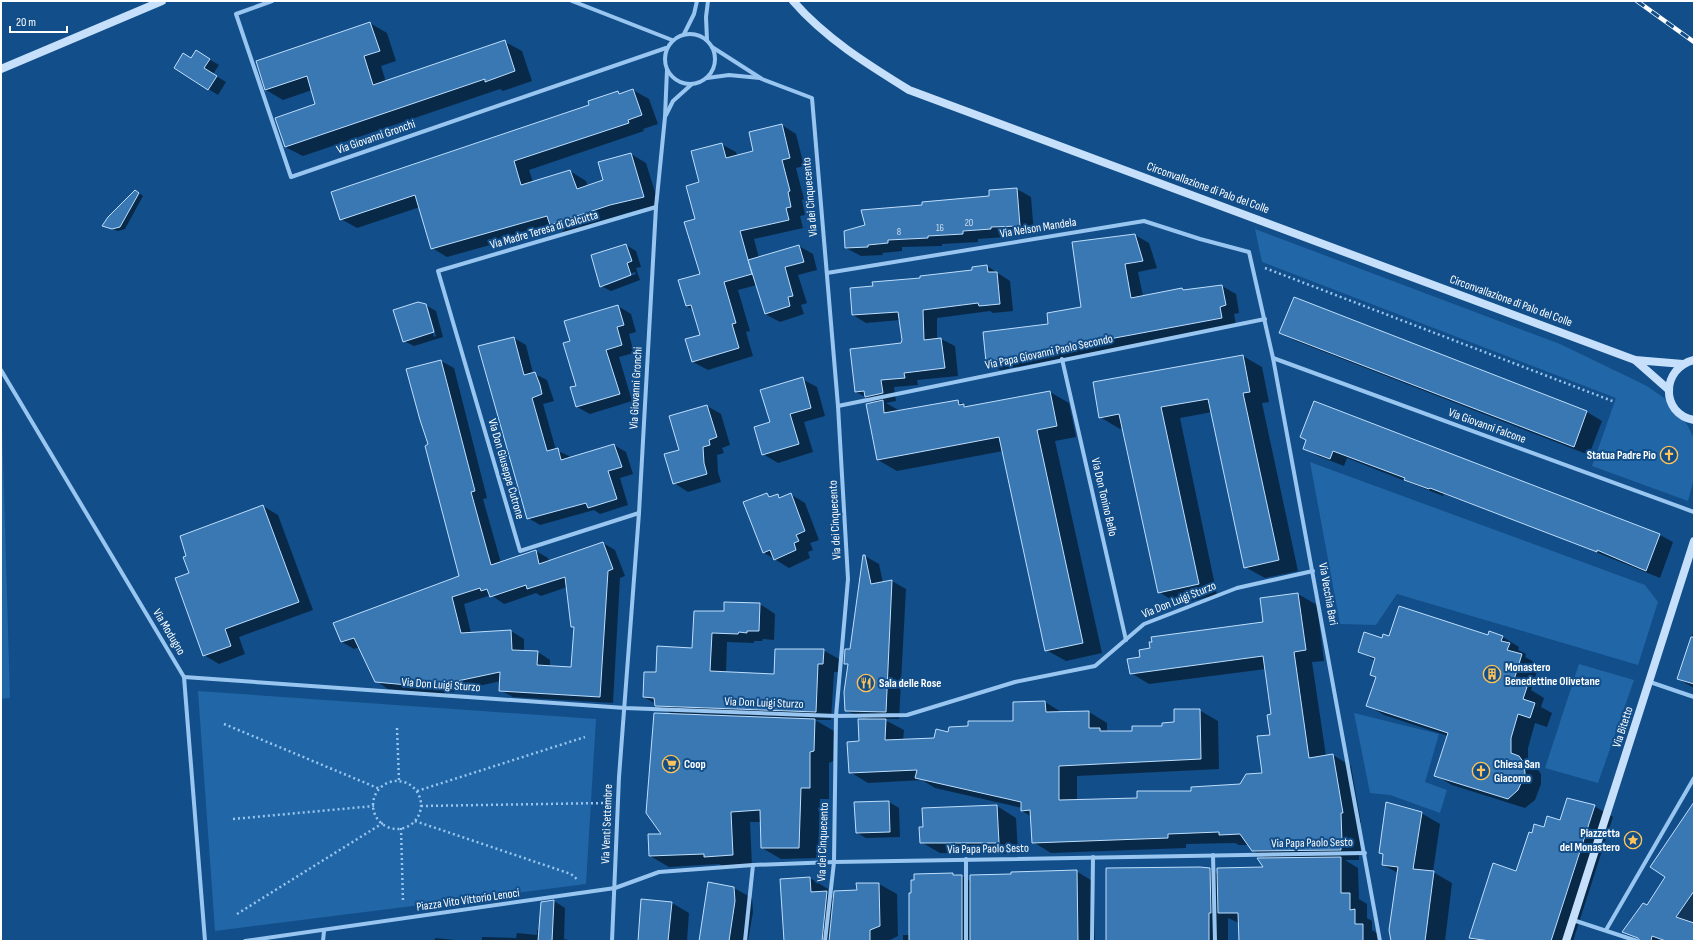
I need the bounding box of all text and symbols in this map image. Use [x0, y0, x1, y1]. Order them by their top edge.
scale bar [10, 8, 67, 34]
text: 20 m [16, 15, 36, 30]
street label: Via Giovanni Gronchi [335, 117, 417, 157]
street label: Via dei Cinquecento [799, 157, 821, 237]
street label: Circonvallazione di Palo del Colle [1145, 159, 1272, 217]
street label: Via Madre Teresa di Calcutta [488, 207, 600, 253]
street label: Via Nelson Mandela [999, 214, 1078, 241]
house number: 20 [965, 217, 973, 229]
house number: 16 [936, 222, 944, 234]
house number: 8 [897, 226, 901, 238]
street label: Circonvallazione di Palo del Colle [1448, 272, 1575, 330]
street label: Via Papa Giovanni Paolo Secondo [984, 331, 1114, 373]
street label: Via Giovanni Gronchi [626, 346, 646, 430]
street label: Via Giovanni Falcone [1446, 405, 1528, 447]
street label: Via Don Giuseppe Cutrone [484, 417, 528, 521]
church icon: Statua Padre Pio [1659, 445, 1679, 465]
place label: Statua Padre Pio [1587, 448, 1656, 463]
street label: Via Don Tonino Bello [1088, 456, 1120, 538]
street label: Via dei Cinquecento [825, 480, 845, 560]
street label: Via Vecchia Bari [1315, 562, 1341, 626]
street label: Via Don Luigi Sturzo [1140, 578, 1218, 622]
street label: Via Modugno [149, 606, 189, 658]
place label: Monastero Benedettine Olivetane [1505, 660, 1600, 689]
building icon: Monastero Benedettine Olivetane [1482, 664, 1502, 684]
restaurant icon: Sala delle Rose [856, 673, 876, 693]
street label: Via Don Luigi Sturzo [401, 675, 481, 695]
place label: Sala delle Rose [879, 676, 942, 691]
street label: Via Don Luigi Sturzo [724, 694, 804, 712]
street label: Via Bitetto [1609, 705, 1637, 749]
supermarket icon: Coop [661, 754, 681, 774]
place label: Coop [684, 757, 706, 772]
place label: Chiesa San Giacomo [1494, 757, 1540, 786]
church icon: Chiesa San Giacomo [1471, 761, 1491, 781]
street label: Via Venti Settembre [598, 784, 616, 864]
street label: Via dei Cinquecento [814, 802, 832, 882]
place label: Piazzetta del Monastero [1560, 826, 1620, 855]
place icon: Piazzetta del Monastero [1623, 830, 1643, 850]
street label: Via Papa Paolo Sesto [1271, 835, 1353, 851]
street label: Via Papa Paolo Sesto [947, 841, 1029, 857]
street label: Piazza Vito Vittorio Lenoci [416, 885, 520, 915]

